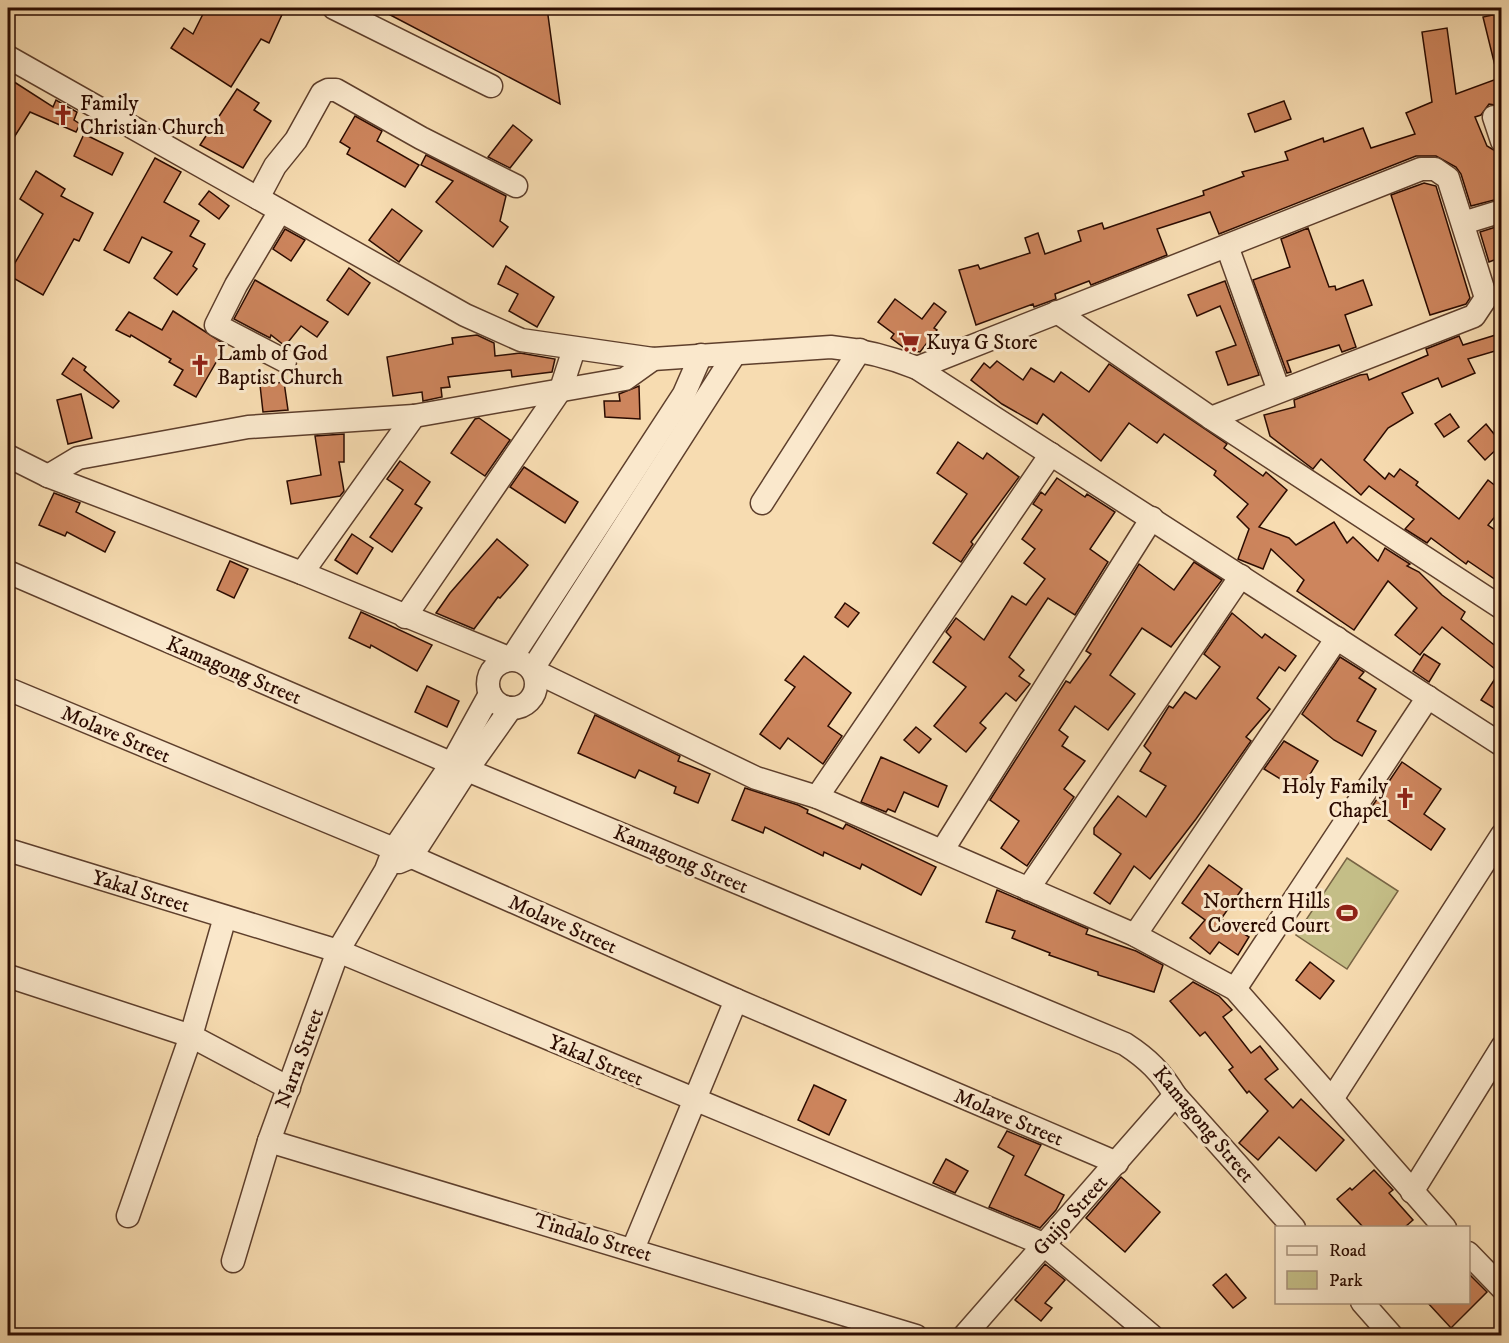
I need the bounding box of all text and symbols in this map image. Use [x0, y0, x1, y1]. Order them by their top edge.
place label: Family Christian Church [80, 91, 225, 141]
church icon: Family Christian Church [51, 103, 75, 127]
supermarket icon: Kuya G Store [897, 330, 921, 354]
place label: Kuya G Store [926, 330, 1038, 356]
place label: Lamb of God Baptist Church [217, 341, 343, 391]
church icon: Lamb of God Baptist Church [188, 353, 212, 377]
street label: Kamagong Street [162, 631, 305, 711]
street label: Molave Street [57, 700, 174, 770]
place label: Holy Family Chapel [1282, 774, 1389, 824]
church icon: Holy Family Chapel [1393, 786, 1417, 810]
street label: Kamagong Street [609, 820, 752, 900]
street label: Yakal Street [89, 865, 193, 919]
street label: Molave Street [504, 889, 621, 961]
place label: Northern Hills Covered Court [1203, 889, 1330, 939]
sports icon: Northern Hills Covered Court [1335, 901, 1359, 925]
street label: Narra Street [270, 1005, 330, 1112]
street label: Yakal Street [544, 1029, 647, 1093]
street label: Kamagong Street [1147, 1061, 1260, 1188]
street label: Molave Street [950, 1083, 1067, 1153]
street label: Guijo Street [1028, 1170, 1114, 1261]
street label: Tindalo Street [530, 1208, 655, 1268]
legend [1275, 1226, 1470, 1304]
text: Road [1329, 1240, 1366, 1262]
text: Park [1329, 1270, 1363, 1292]

